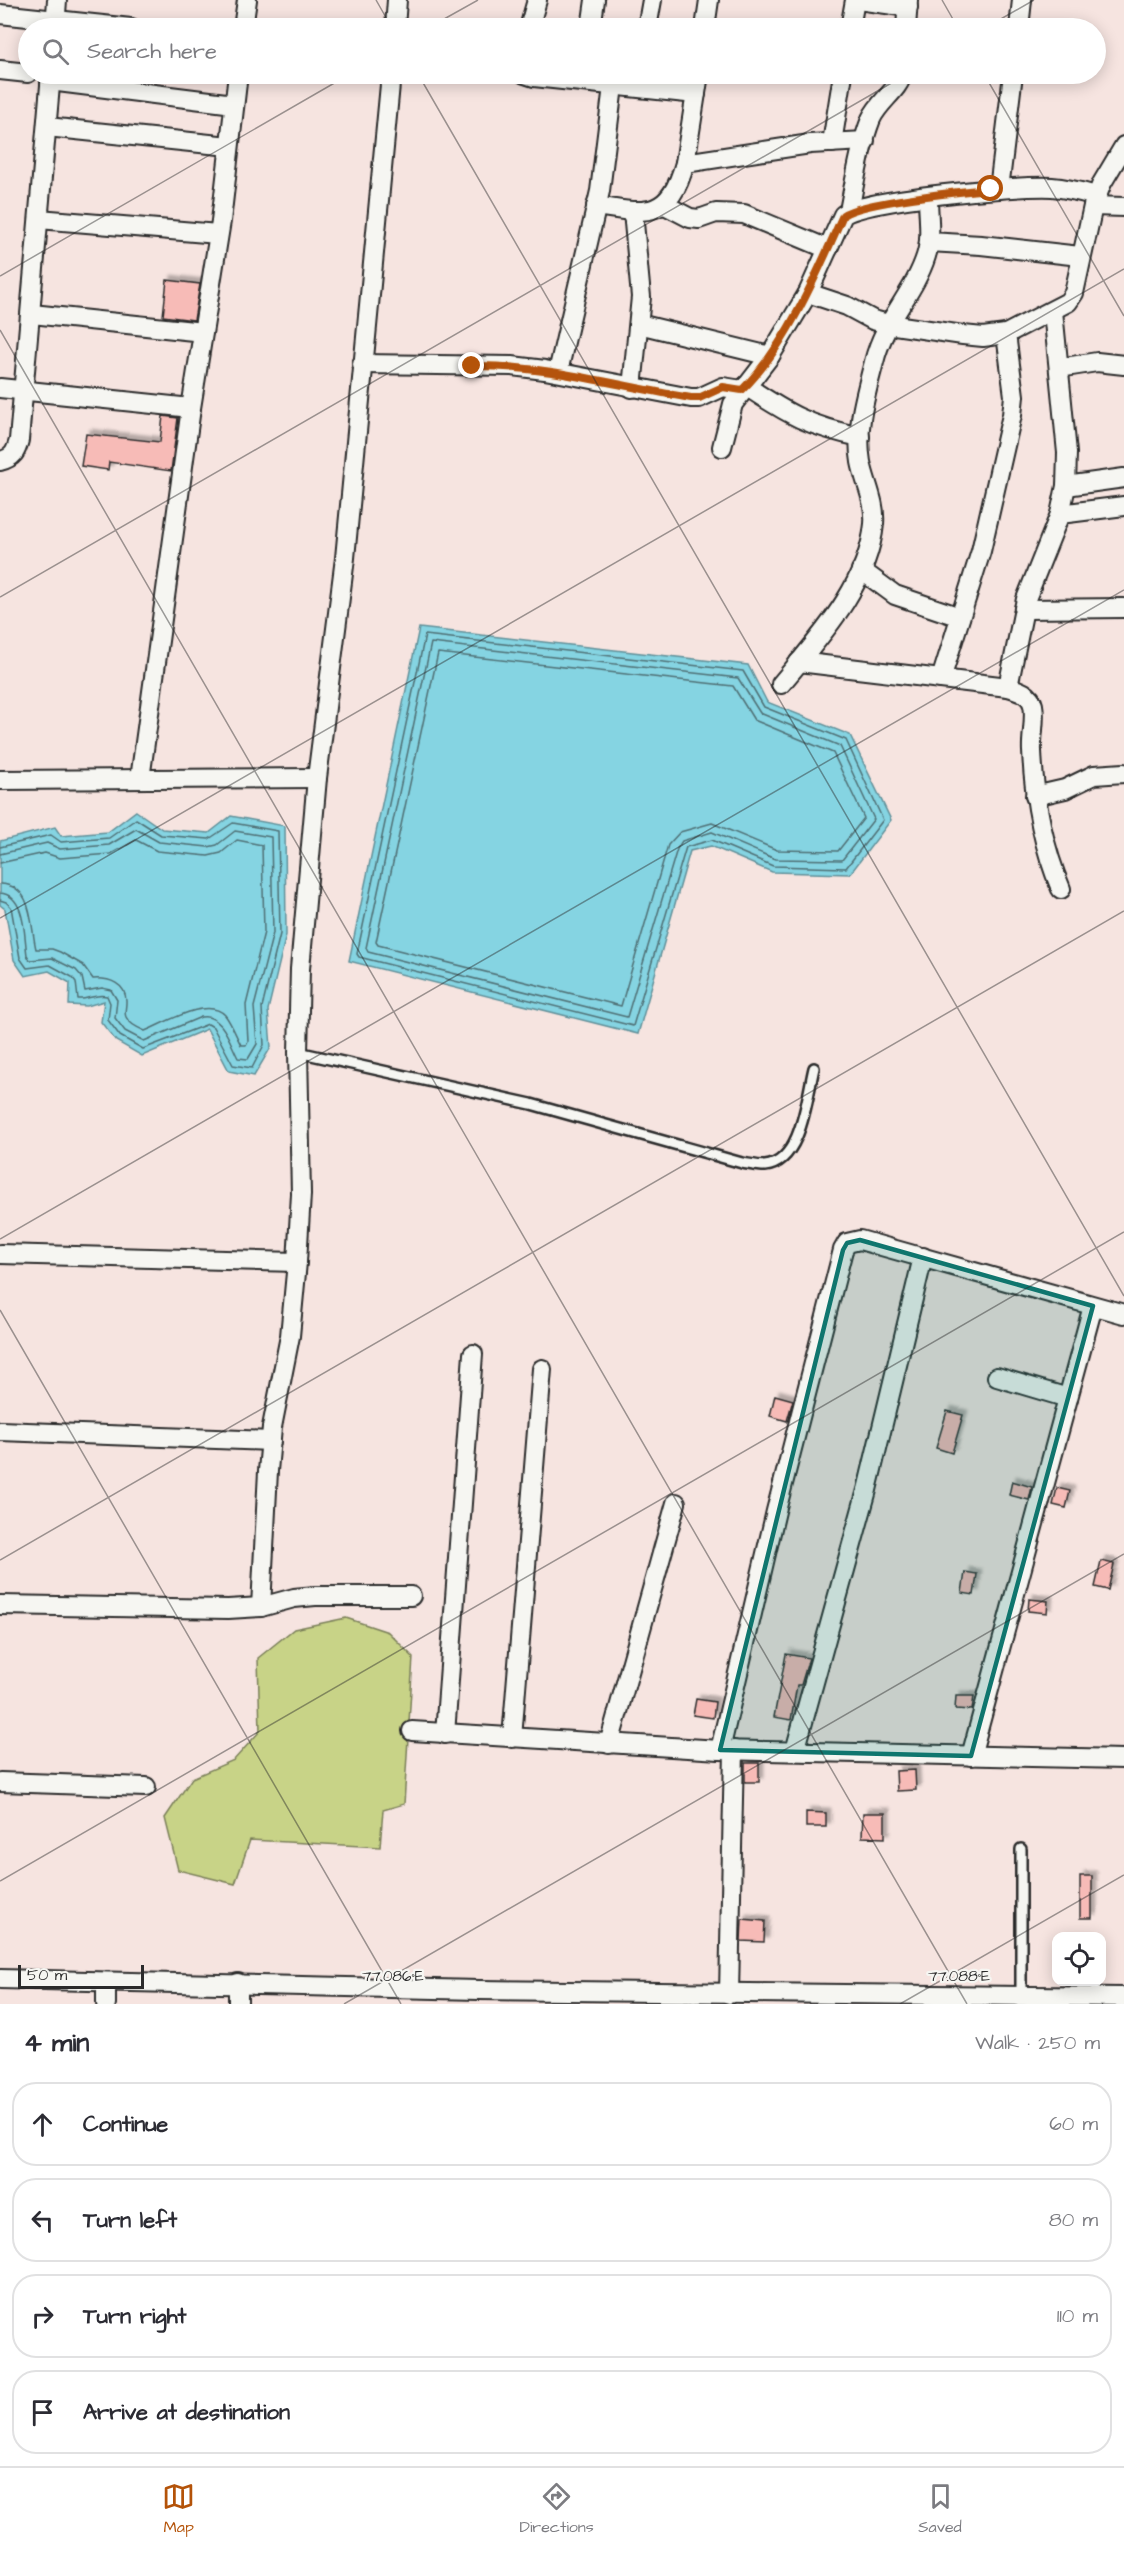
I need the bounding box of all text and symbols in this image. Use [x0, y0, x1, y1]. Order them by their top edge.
search box [18, 18, 1106, 84]
icon: search [39, 35, 72, 68]
text: Search here [87, 36, 217, 67]
route start [977, 175, 1003, 201]
route end [458, 352, 484, 378]
map controls [1052, 1932, 1106, 1986]
button: locate [1052, 1932, 1106, 1986]
scale bar [18, 1962, 144, 1990]
text: 50 m [27, 1964, 67, 1986]
text: 77.086°E [362, 1966, 424, 1987]
text: 77.088°E [928, 1966, 990, 1987]
text: 4 min [24, 2025, 89, 2061]
text: Walk · 250 m [975, 2029, 1100, 2057]
icon: ahead [26, 2108, 59, 2141]
text: Continue [83, 2109, 168, 2140]
text: 60 m [1049, 2110, 1098, 2138]
icon: left [26, 2204, 59, 2237]
text: Turn left [83, 2205, 177, 2236]
text: 80 m [1049, 2206, 1098, 2234]
icon: right [26, 2300, 59, 2333]
text: Turn right [83, 2301, 186, 2332]
text: 110 m [1057, 2302, 1098, 2330]
icon: arrive [26, 2396, 59, 2429]
text: Arrive at destination [83, 2397, 290, 2428]
tab: Map [162, 2480, 195, 2538]
tab: Directions [520, 2480, 594, 2538]
tab: Saved [918, 2480, 962, 2538]

